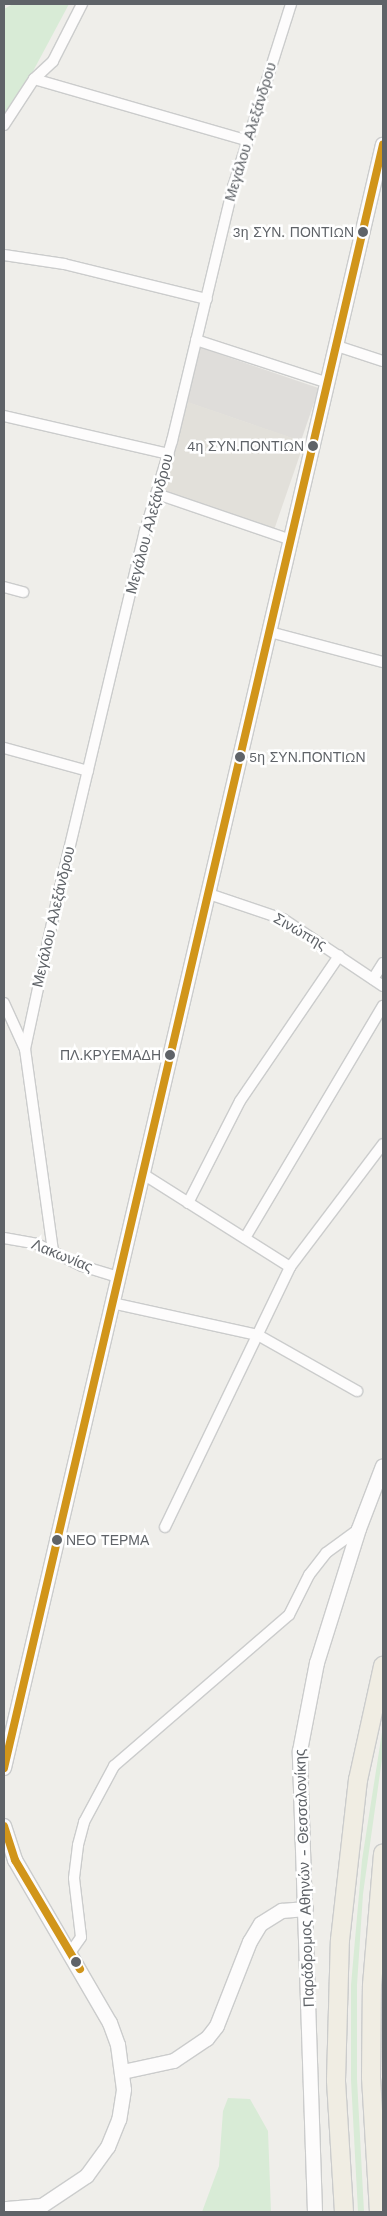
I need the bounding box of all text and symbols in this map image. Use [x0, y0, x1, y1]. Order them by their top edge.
street label: Μεγάλου Αλεξάνδρου [221, 60, 281, 204]
place label: 3η ΣΥΝ. ΠΟΝΤΙΩΝ [233, 224, 354, 240]
marker: 3η ΣΥΝ. ΠΟΝΤΙΩΝ [358, 227, 368, 237]
place label: 4η ΣΥΝ.ΠΟΝΤΙΩΝ [187, 438, 304, 454]
marker: 4η ΣΥΝ.ΠΟΝΤΙΩΝ [308, 441, 318, 451]
street label: Μεγάλου Αλεξάνδρου [123, 452, 177, 596]
place label: 5η ΣΥΝ.ΠΟΝΤΙΩΝ [249, 749, 366, 765]
marker: 5η ΣΥΝ.ΠΟΝΤΙΩΝ [235, 752, 245, 762]
street label: Μεγάλου Αλεξάνδρου [29, 845, 79, 989]
street label: Σινώπης [270, 910, 330, 954]
place label: ΠΛ.ΚΡΥΕΜΑΔΗ [60, 1047, 161, 1063]
marker: ΠΛ.ΚΡΥΕΜΑΔΗ [165, 1050, 175, 1060]
street label: Λακωνίας [29, 1236, 95, 1276]
place label: ΝΕΟ ΤΕΡΜΑ [66, 1532, 149, 1548]
marker: ΝΕΟ ΤΕΡΜΑ [52, 1535, 62, 1545]
street label: Παράδρομος Αθηνών - Θεσσαλονίκης [291, 1749, 319, 2007]
unlabelled marker [71, 1957, 81, 1967]

